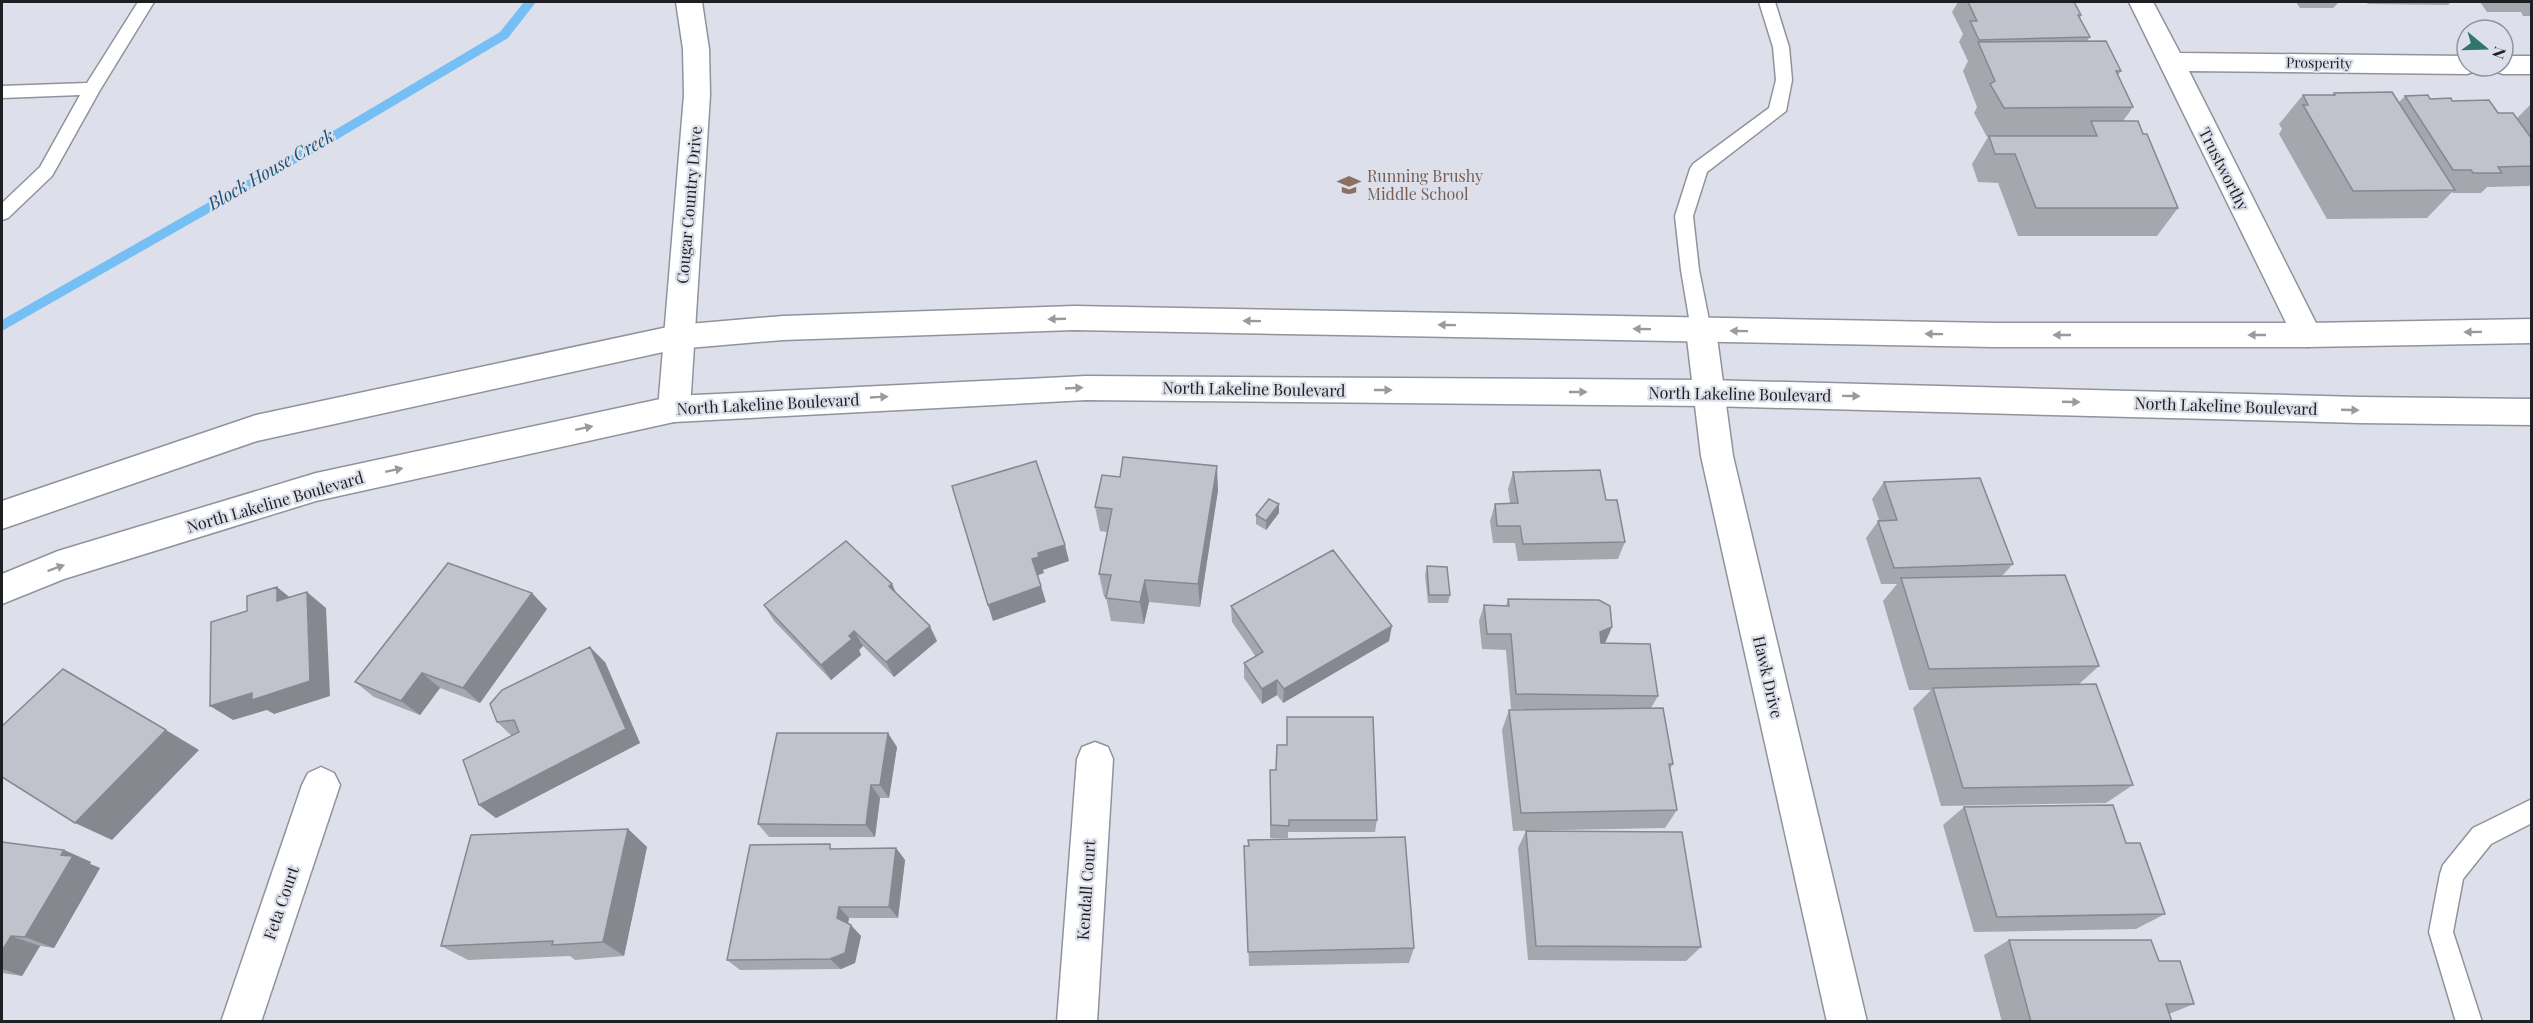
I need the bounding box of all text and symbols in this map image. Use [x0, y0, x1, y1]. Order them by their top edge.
north arrow [2455, 18, 2515, 78]
text: N [2488, 44, 2511, 62]
street label: Prosperity [2286, 52, 2352, 73]
water label: Block House Creek [202, 123, 338, 216]
street label: Trustworthy [2195, 124, 2254, 214]
street label: Cougar Country Drive [671, 125, 706, 285]
place label: Running Brushy Middle School [1367, 165, 1483, 204]
school or university icon: Running Brushy Middle School [1336, 172, 1362, 198]
one-way arrow [1048, 314, 1067, 323]
one-way arrow [1243, 317, 1262, 326]
one-way arrow [1438, 320, 1457, 330]
one-way arrow [1633, 324, 1652, 334]
one-way arrow [1730, 326, 1749, 336]
one-way arrow [2464, 327, 2483, 337]
one-way arrow [1925, 330, 1944, 339]
one-way arrow [2053, 330, 2072, 340]
one-way arrow [2248, 330, 2267, 340]
street label: North Lakeline Boulevard [1162, 376, 1346, 401]
street label: North Lakeline Boulevard [1648, 381, 1832, 406]
one-way arrow [1064, 384, 1083, 393]
one-way arrow [1373, 385, 1392, 395]
one-way arrow [1568, 387, 1587, 397]
street label: North Lakeline Boulevard [676, 388, 860, 419]
one-way arrow [1841, 392, 1860, 401]
street label: North Lakeline Boulevard [2134, 392, 2318, 419]
one-way arrow [869, 393, 888, 402]
one-way arrow [2061, 397, 2080, 407]
one-way arrow [2340, 405, 2359, 415]
one-way arrow [575, 423, 594, 432]
one-way arrow [385, 464, 403, 474]
street label: North Lakeline Boulevard [184, 466, 366, 537]
one-way arrow [47, 562, 65, 572]
street label: Hawk Drive [1749, 634, 1788, 720]
street label: Kendall Court [1072, 839, 1100, 941]
street label: Feta Court [258, 863, 303, 942]

